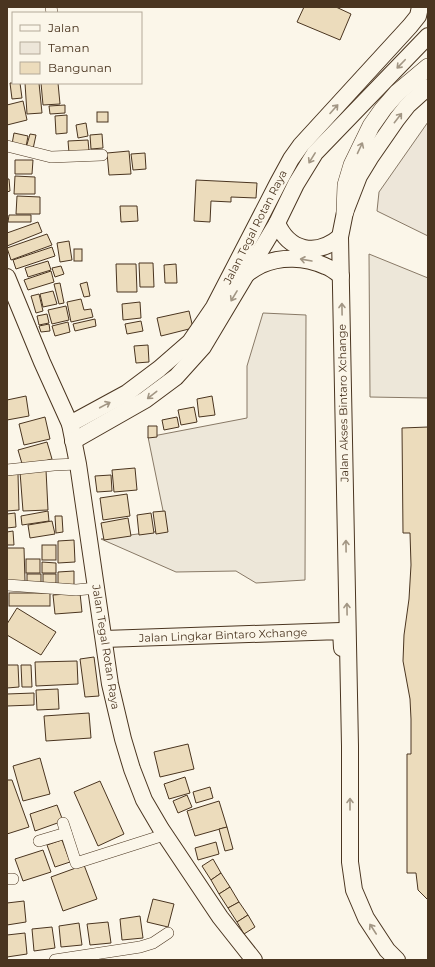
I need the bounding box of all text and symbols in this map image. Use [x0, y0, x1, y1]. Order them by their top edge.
legend [12, 12, 142, 84]
text: Jalan [47, 20, 80, 35]
text: Taman [48, 40, 90, 55]
one-way arrow [396, 59, 406, 69]
text: Bangunan [48, 60, 112, 75]
one-way arrow [329, 104, 339, 114]
one-way arrow [394, 112, 402, 123]
one-way arrow [357, 142, 364, 154]
one-way arrow [308, 152, 316, 163]
street label: Jalan Tegal Rotan Raya [220, 168, 290, 287]
one-way arrow [300, 256, 313, 264]
one-way arrow [230, 290, 238, 301]
one-way arrow [338, 303, 346, 316]
street label: Jalan Akses Bintaro Xchange [335, 323, 351, 483]
one-way arrow [147, 390, 158, 399]
one-way arrow [98, 401, 110, 408]
one-way arrow [342, 540, 350, 553]
street label: Jalan Tegal Rotan Raya [89, 583, 123, 710]
one-way arrow [343, 603, 351, 616]
street label: Jalan Lingkar Bintaro Xchange [138, 625, 308, 645]
one-way arrow [346, 798, 354, 811]
one-way arrow [369, 924, 377, 935]

